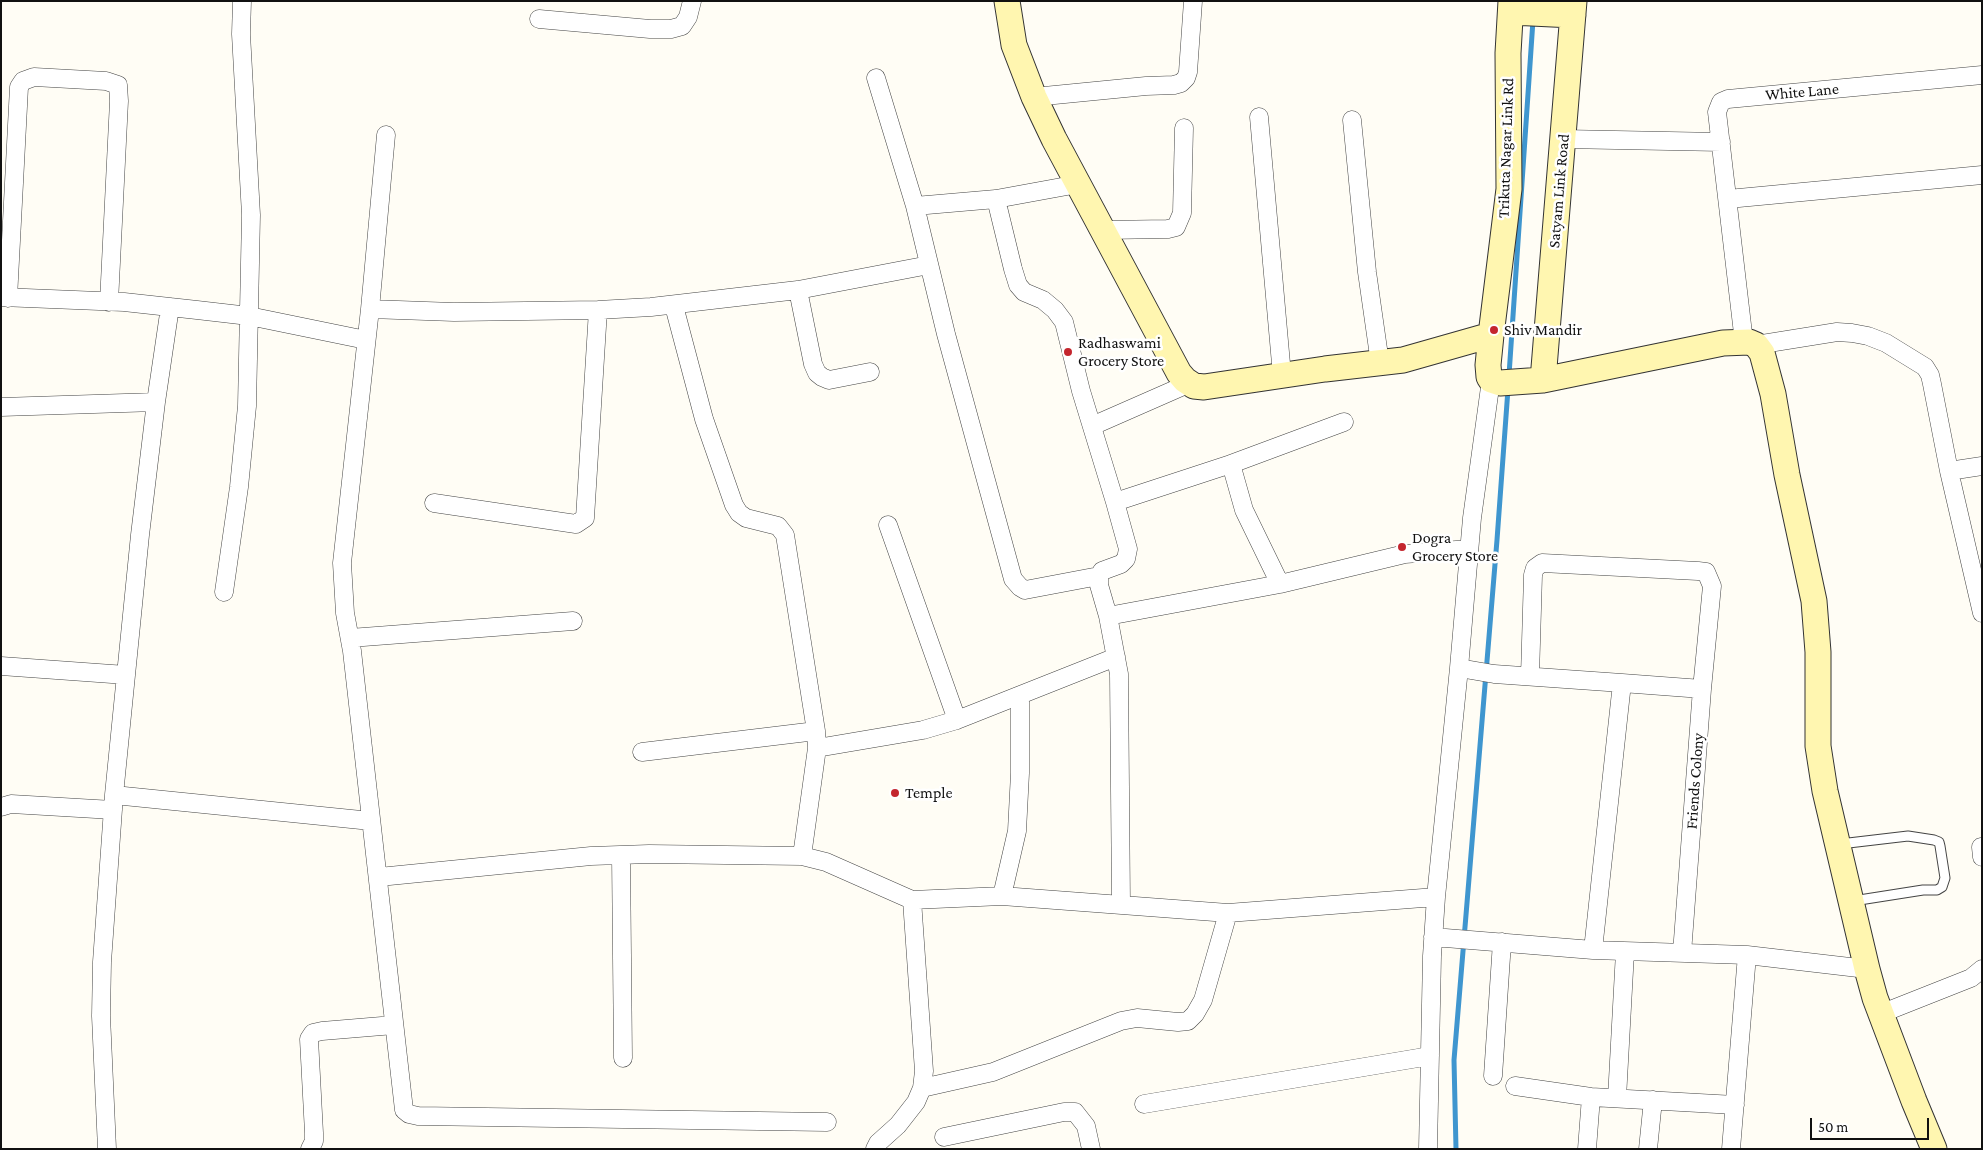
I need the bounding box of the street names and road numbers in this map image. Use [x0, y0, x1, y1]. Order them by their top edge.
street label: Trikuta Nagar Link Rd [1494, 78, 1518, 218]
street label: White Lane [1764, 79, 1840, 105]
street label: Satyam Link Road [1544, 133, 1574, 249]
street label: Friends Colony [1682, 732, 1708, 830]

